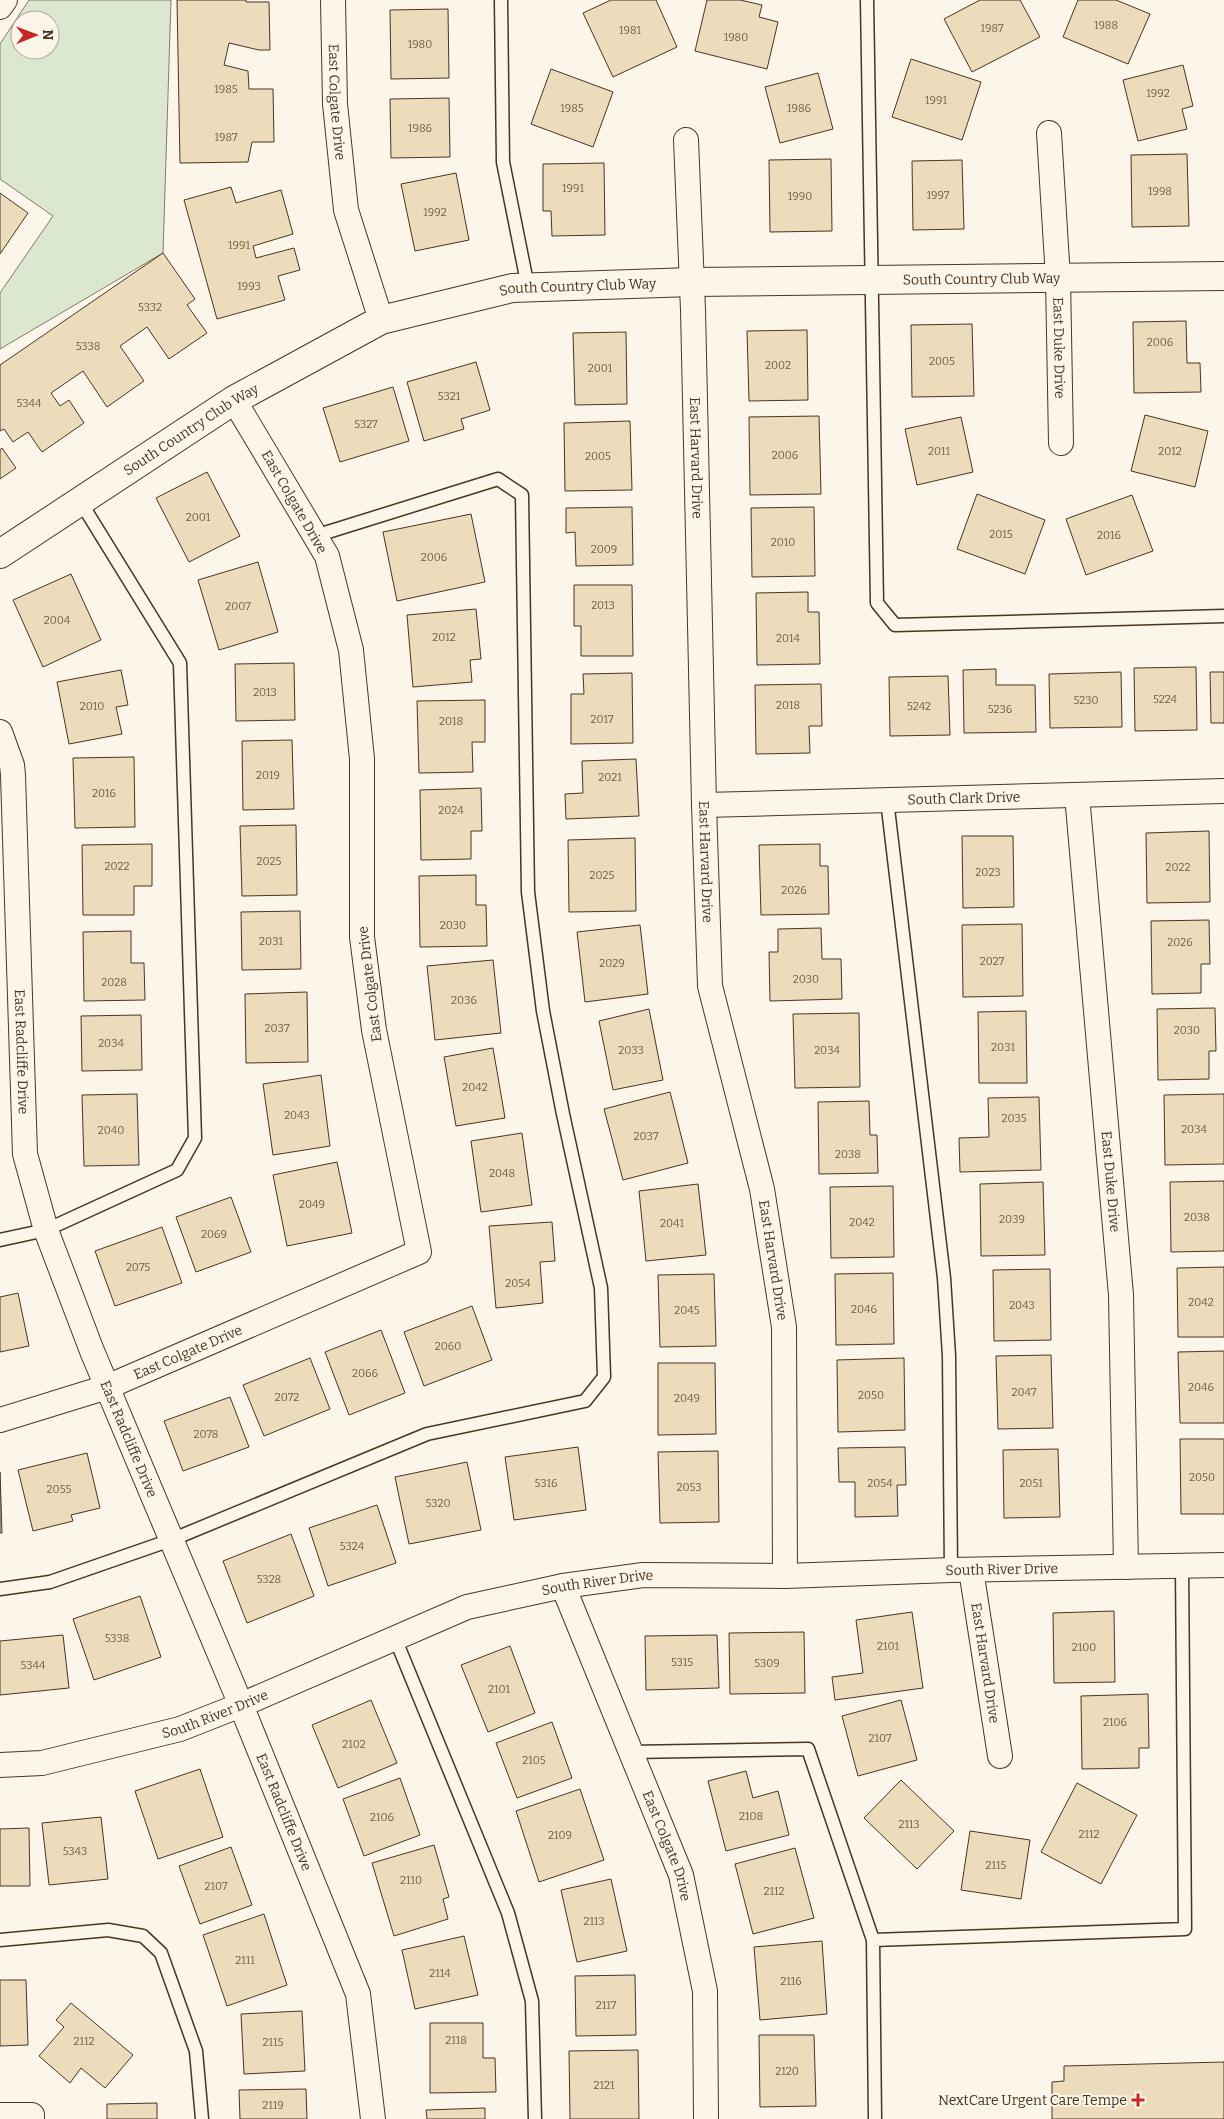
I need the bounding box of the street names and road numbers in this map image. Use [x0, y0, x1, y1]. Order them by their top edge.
street label: East Colgate Drive [325, 43, 349, 161]
street label: South Country Club Way [903, 269, 1061, 288]
street label: South Country Club Way [497, 275, 657, 299]
street label: East Duke Drive [1050, 297, 1069, 399]
street label: South Country Club Way [120, 380, 262, 479]
street label: East Harvard Drive [686, 397, 706, 519]
street label: East Colgate Drive [257, 447, 331, 557]
street label: South Clark Drive [907, 788, 1021, 808]
street label: East Harvard Drive [695, 801, 716, 923]
street label: East Colgate Drive [354, 925, 386, 1043]
street label: East Radcliffe Drive [11, 989, 32, 1115]
street label: East Duke Drive [1098, 1130, 1124, 1233]
street label: East Harvard Drive [755, 1199, 791, 1322]
street label: East Colgate Drive [131, 1321, 245, 1383]
street label: East Radcliffe Drive [97, 1378, 161, 1500]
street label: South River Drive [945, 1560, 1058, 1579]
street label: South River Drive [540, 1566, 653, 1599]
street label: East Harvard Drive [968, 1601, 1003, 1724]
street label: South River Drive [160, 1686, 271, 1742]
street label: East Radcliffe Drive [253, 1751, 316, 1873]
street label: East Colgate Drive [639, 1788, 695, 1902]

